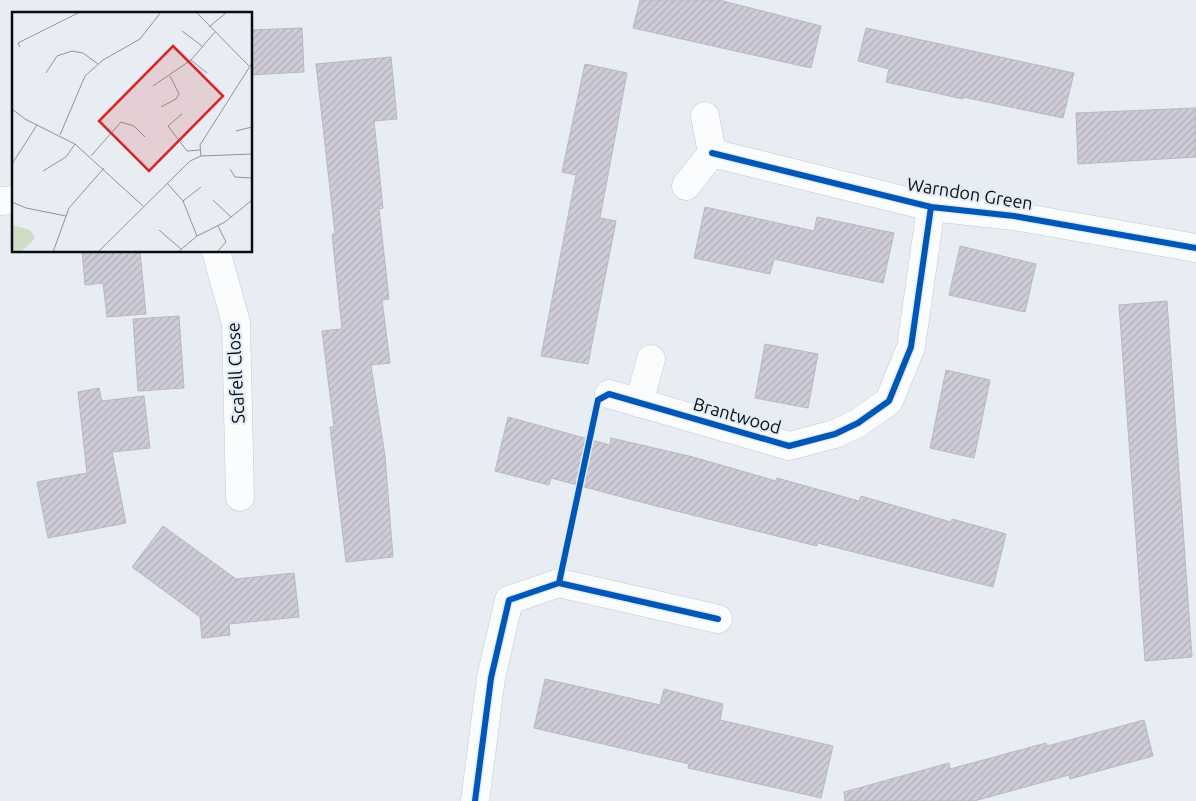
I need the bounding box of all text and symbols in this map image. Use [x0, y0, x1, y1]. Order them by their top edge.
inset map [12, 12, 252, 252]
street label: Warndon Green [906, 173, 1034, 213]
street label: Scafell Close [222, 322, 248, 424]
street label: Brantwood [691, 393, 783, 437]

